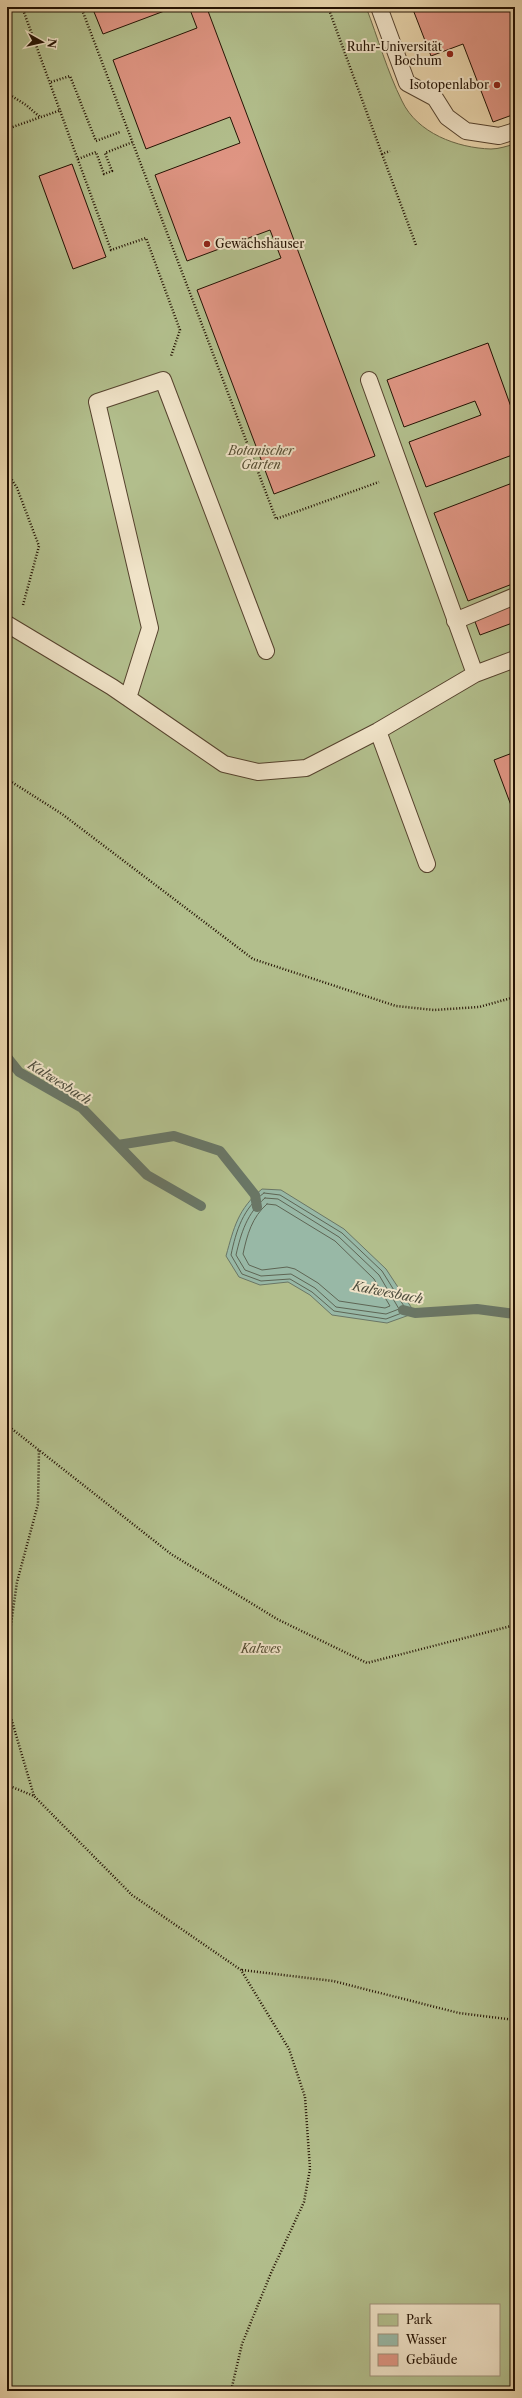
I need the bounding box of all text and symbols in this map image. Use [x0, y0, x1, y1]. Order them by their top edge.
north arrow [22, 22, 62, 62]
text: N [44, 38, 59, 50]
place label: Ruhr-Universität Bochum [347, 39, 443, 68]
marker: Ruhr-Universität Bochum [445, 49, 455, 59]
place label: Isotopenlabor [409, 77, 489, 92]
marker: Isotopenlabor [492, 80, 502, 90]
place label: Gewächshäuser [215, 236, 304, 251]
marker: Gewächshäuser [202, 239, 212, 249]
park label: Botanischer Garten [227, 443, 295, 472]
water label: Kalwesbach [25, 1056, 95, 1108]
water label: Kalwesbach [350, 1277, 425, 1307]
park label: Kalwes [240, 1641, 282, 1656]
legend [370, 2304, 500, 2376]
text: Park [406, 2312, 433, 2327]
text: Wasser [405, 2332, 447, 2347]
text: Gebäude [406, 2352, 458, 2367]

